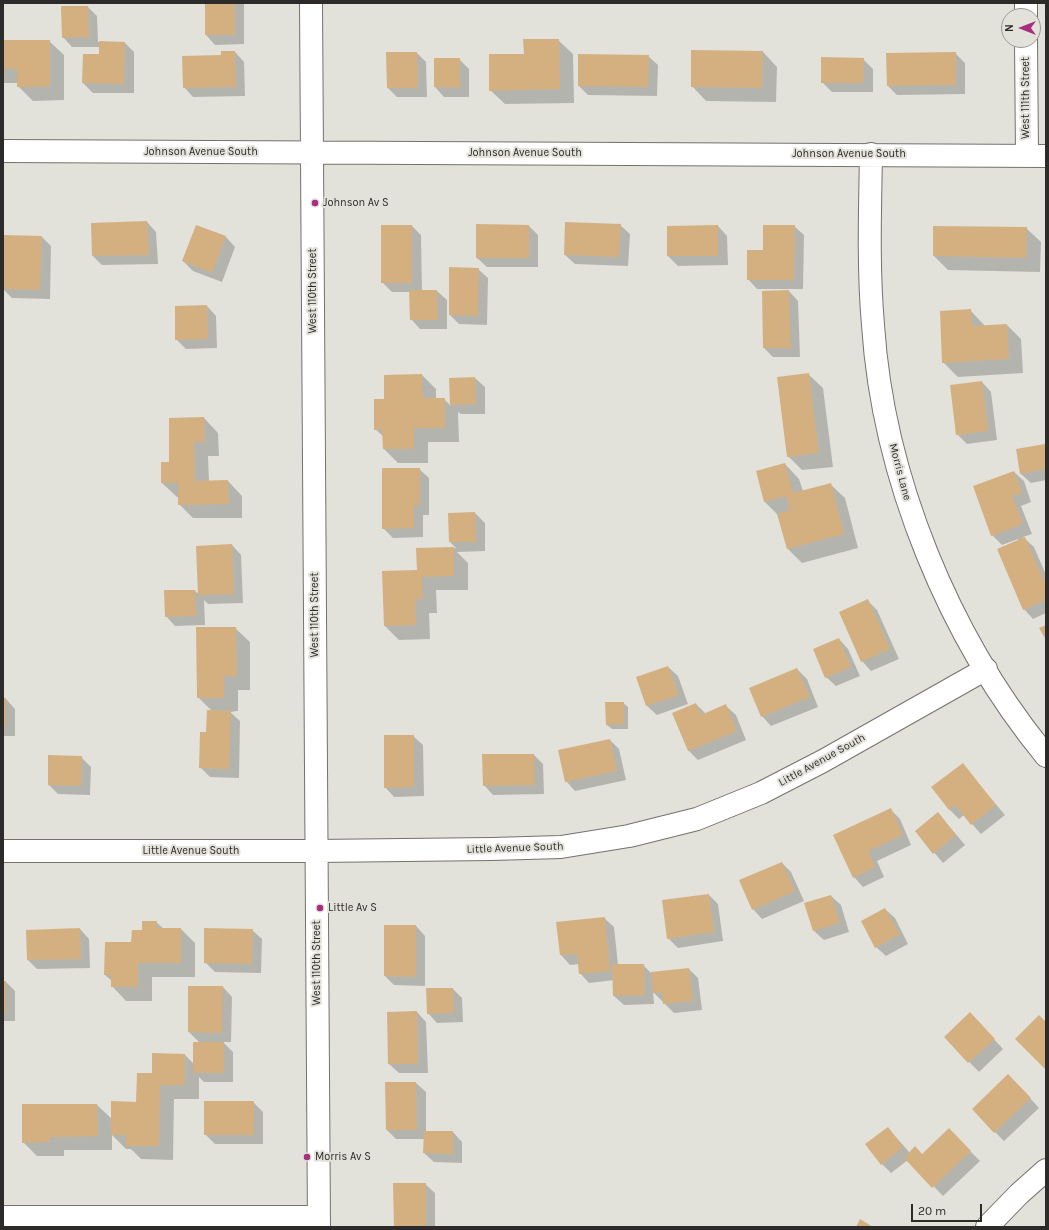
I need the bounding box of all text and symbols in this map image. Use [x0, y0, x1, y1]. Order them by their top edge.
north arrow [1001, 8, 1041, 48]
text: N [1003, 24, 1016, 32]
street label: West 111th Street [1019, 57, 1033, 139]
street label: Johnson Avenue South [144, 145, 258, 159]
street label: Johnson Avenue South [468, 146, 582, 160]
street label: Johnson Avenue South [792, 147, 906, 161]
place label: Johnson Av S [323, 196, 389, 210]
marker: Johnson Av S [310, 198, 320, 208]
street label: West 110th Street [306, 248, 320, 334]
street label: Morris Lane [886, 442, 914, 502]
street label: West 110th Street [308, 572, 322, 658]
street label: Little Avenue South [776, 731, 868, 789]
street label: Little Avenue South [466, 840, 564, 856]
street label: Little Avenue South [143, 844, 239, 858]
place label: Little Av S [328, 901, 377, 915]
marker: Little Av S [315, 903, 325, 913]
street label: West 110th Street [310, 920, 324, 1006]
place label: Morris Av S [315, 1150, 371, 1164]
marker: Morris Av S [302, 1152, 312, 1162]
scale bar [913, 1196, 984, 1222]
text: 20 m [918, 1204, 946, 1218]

